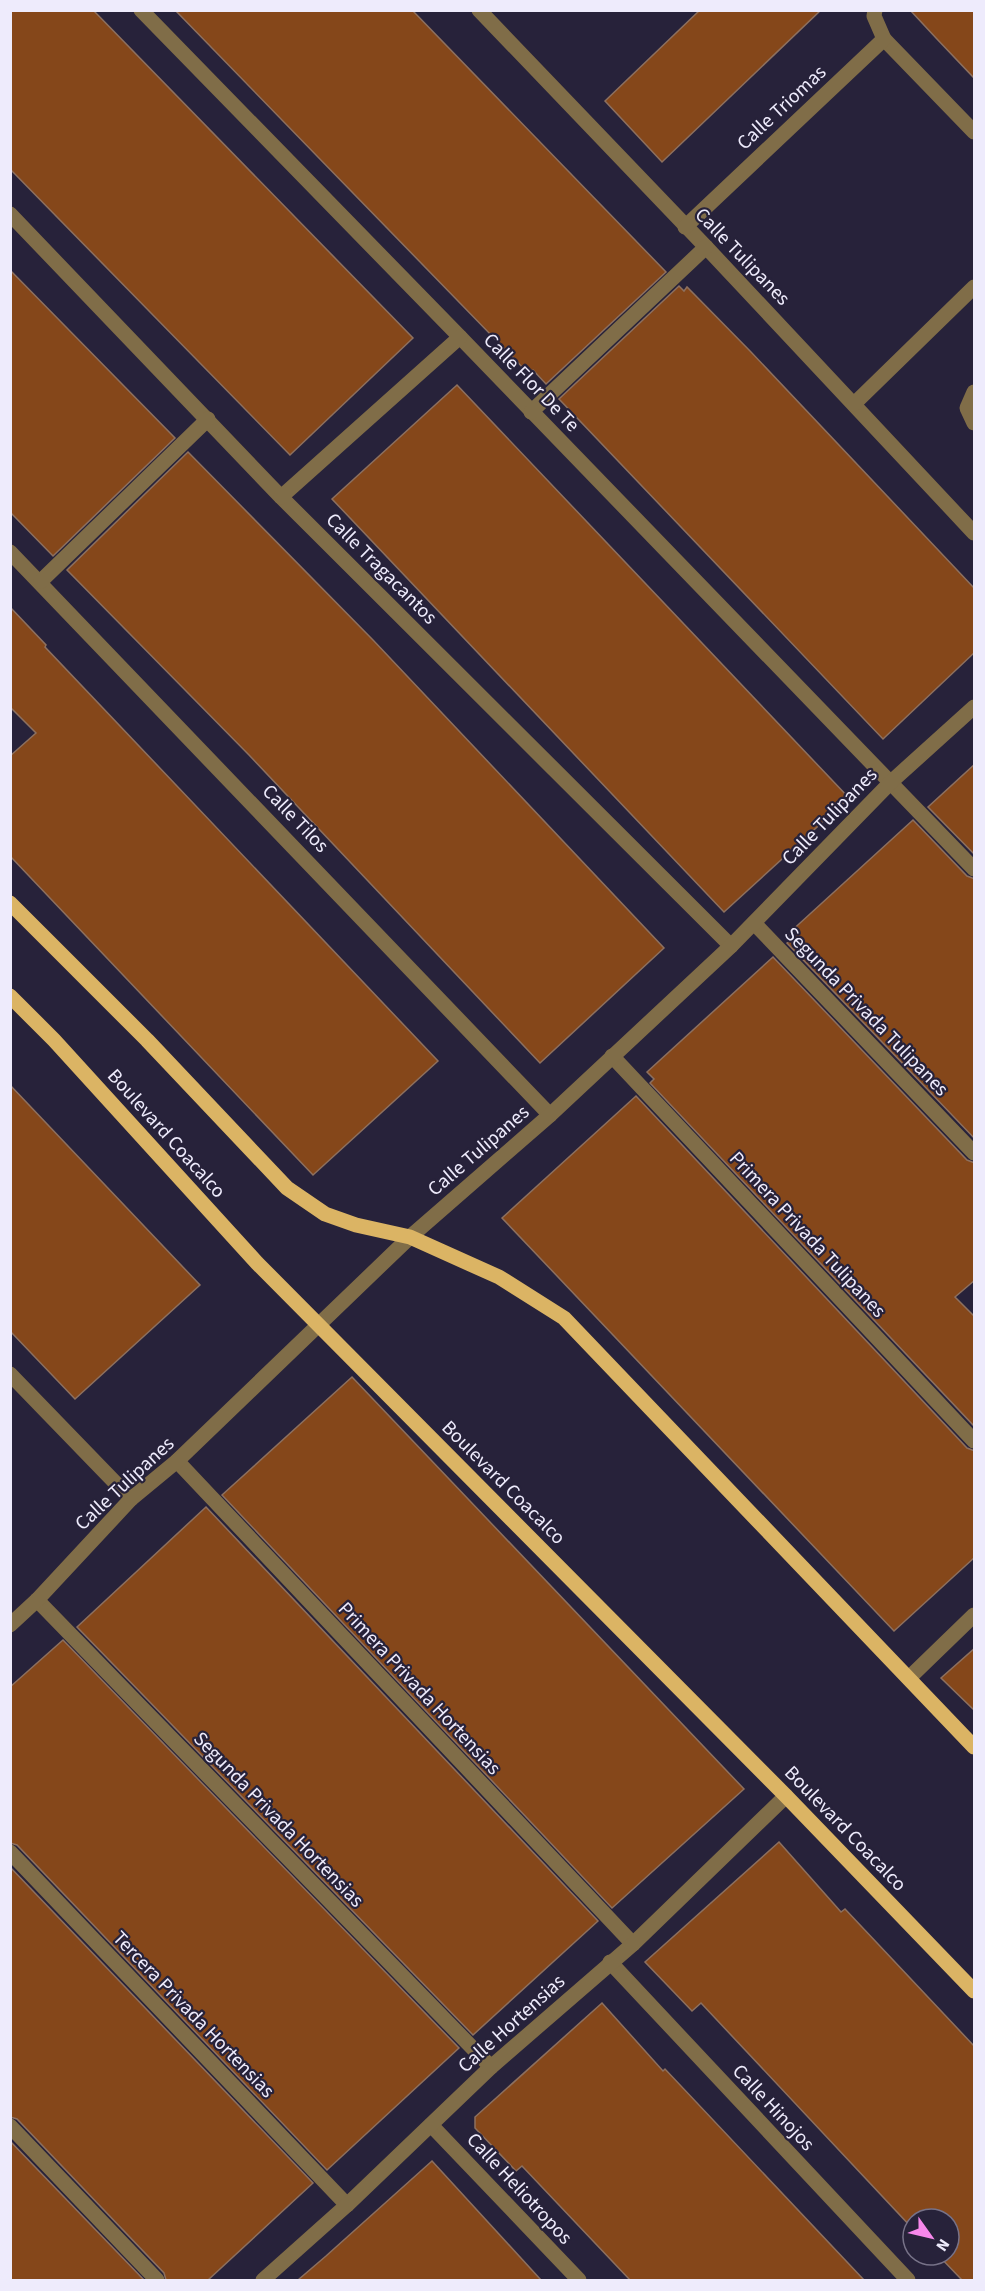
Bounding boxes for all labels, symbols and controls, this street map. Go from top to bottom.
street label: Calle Triomas [731,59,833,157]
street label: Calle Tulipanes [688,201,796,312]
street label: Calle Flor De Te [477,327,586,438]
street label: Calle Tragacantos [319,507,443,631]
street label: Calle Tulipanes [776,761,884,872]
street label: Calle Tilos [255,778,335,859]
street label: Segunda Privada Tulipanes [778,921,955,1103]
street label: Boulevard Coacalco [101,1063,232,1204]
street label: Calle Tulipanes [422,1099,536,1203]
street label: Primera Privada Tulipanes [723,1145,892,1324]
street label: Boulevard Coacalco [435,1414,572,1551]
street label: Calle Tulipanes [69,1430,180,1537]
street label: Primera Privada Hortensias [331,1596,507,1781]
street label: Segunda Privada Hortensias [187,1726,370,1914]
street label: Boulevard Coacalco [778,1760,913,1898]
street label: Tercera Privada Hortensias [106,1925,281,2104]
street label: Calle Hortensias [452,1968,571,2079]
street label: Calle Hinojos [726,2058,821,2157]
street label: Calle Heliotropos [460,2127,579,2251]
north arrow [901,2207,961,2267]
text: N [931,2234,955,2255]

